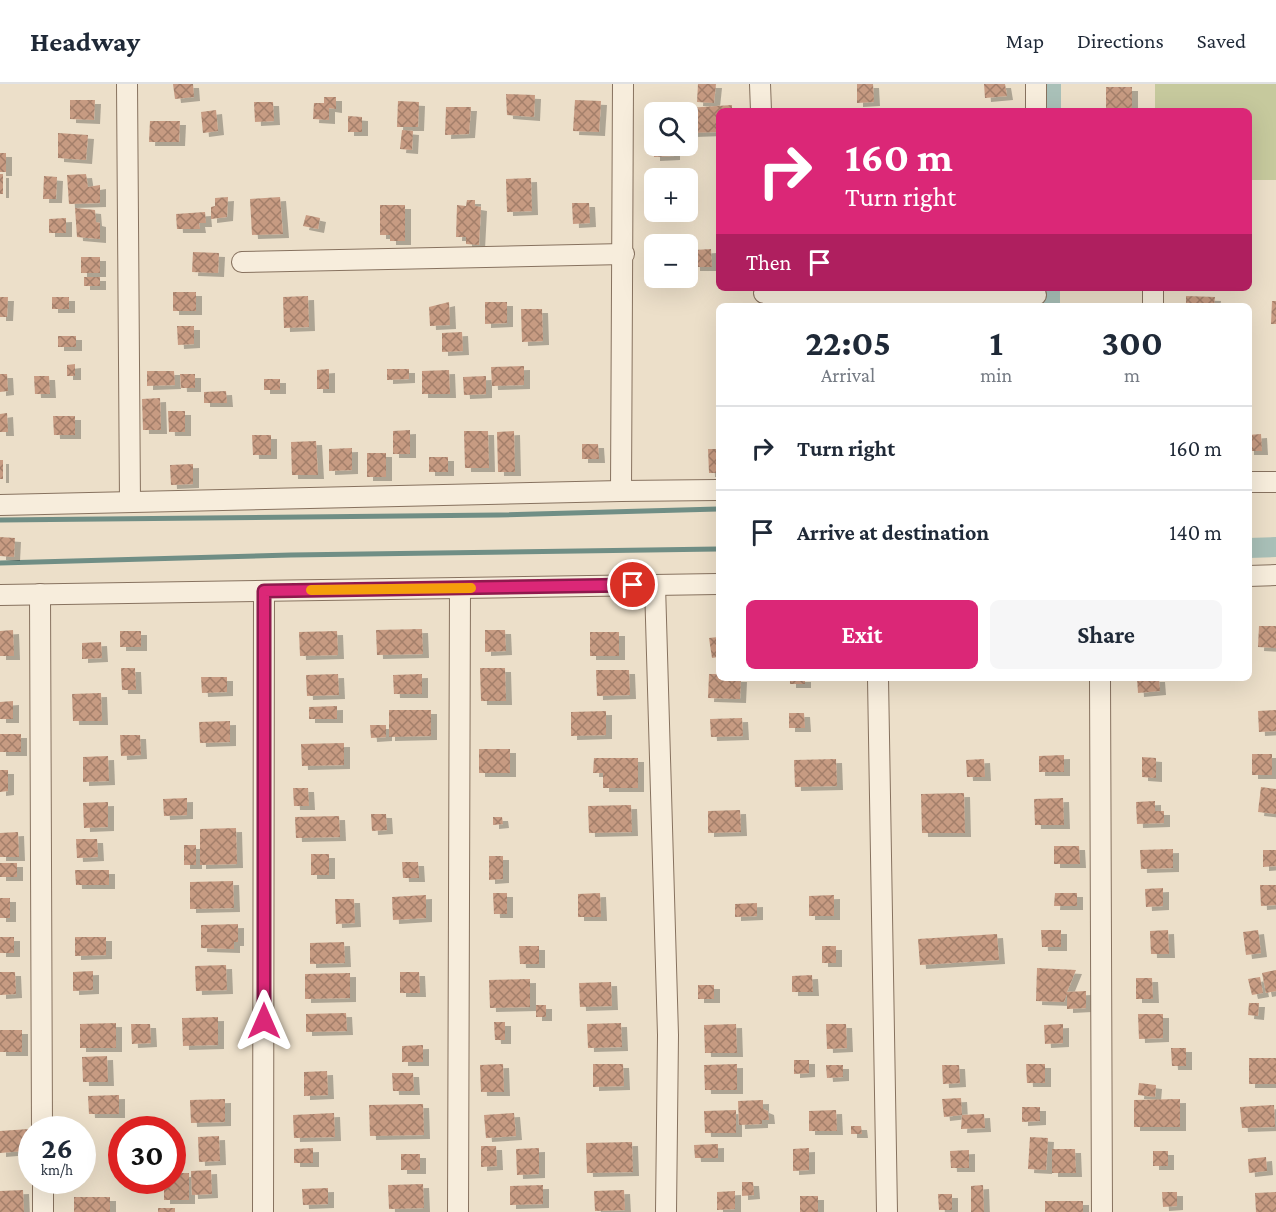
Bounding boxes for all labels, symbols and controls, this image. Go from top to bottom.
text: Headway [30,26,140,57]
text: Map [1006,29,1044,53]
text: Directions [1077,29,1164,53]
text: Saved [1197,29,1246,53]
map controls [644,102,698,288]
button: search [644,102,698,156]
icon: right [746,132,824,210]
text: 160 m [845,133,953,180]
button: + [644,168,698,222]
text: Turn right [845,182,956,212]
button: − [644,234,698,288]
icon: arrive [803,246,836,279]
text: Then [746,250,791,275]
text: 22:05 [805,323,891,363]
text: 1 [989,323,1003,363]
text: 300 [1101,323,1163,363]
text: Arrival [821,364,875,386]
text: min [980,364,1012,386]
text: m [1124,364,1140,386]
icon: right [746,432,779,465]
text: Turn right [797,436,895,461]
text: 160 m [1169,436,1222,461]
icon: arrive [746,516,779,549]
text: Arrive at destination [797,520,989,545]
text: 140 m [1169,520,1222,545]
pin [607,559,658,610]
icon: arrive [616,568,649,601]
button: Exit [746,600,978,669]
button: Share [990,600,1222,669]
position arrow [232,989,296,1053]
speed limit sign: 30 [108,1116,186,1194]
text: 26 [41,1131,73,1164]
text: km/h [41,1162,73,1178]

